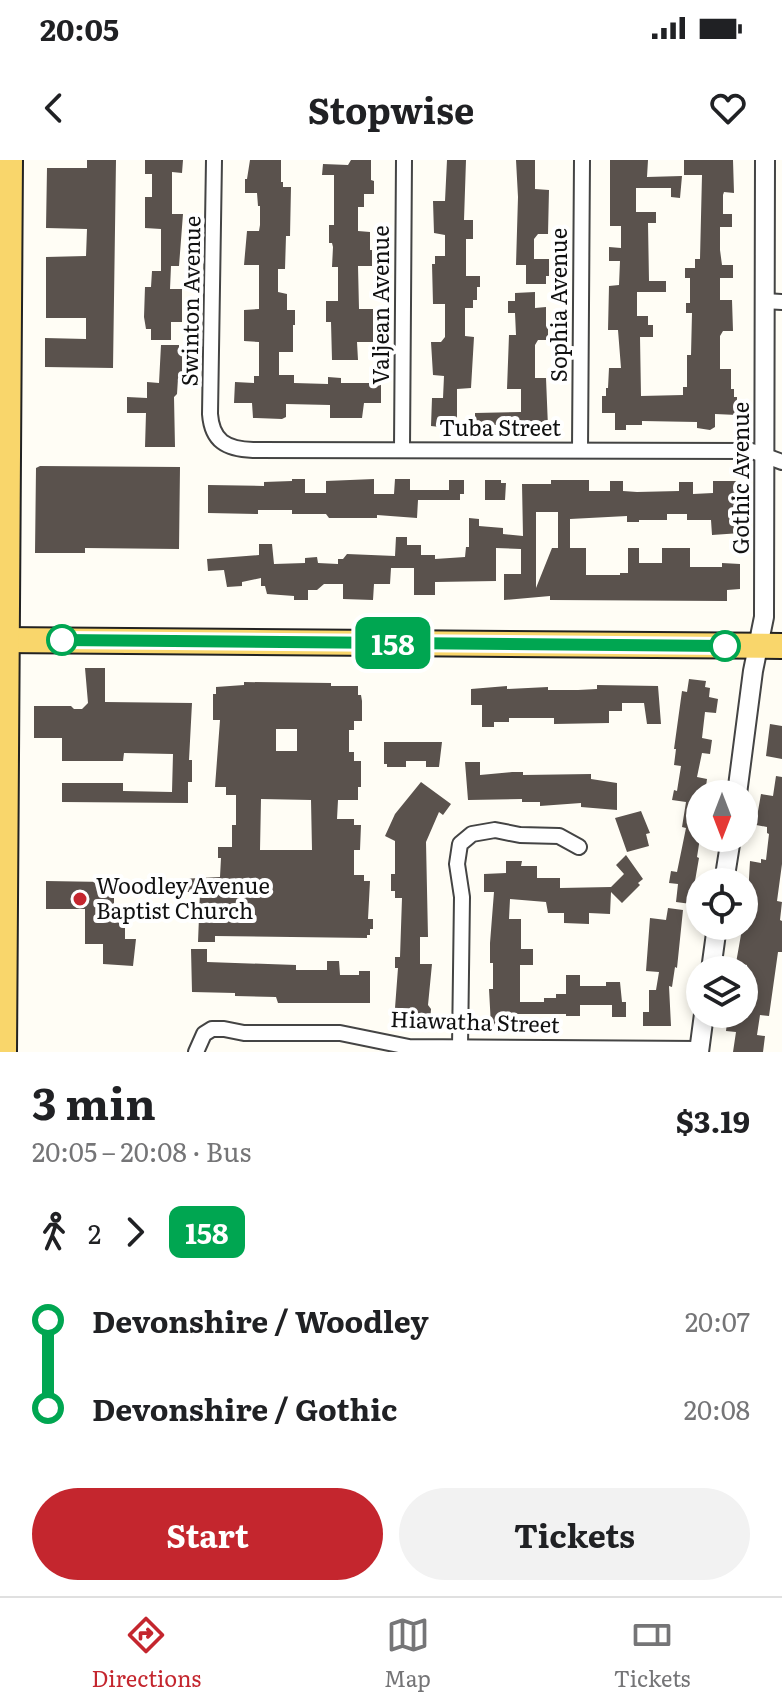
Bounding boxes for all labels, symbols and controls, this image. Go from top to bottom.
text: 20:05 [40,6,119,50]
text: Stopwise [308,82,474,135]
icon: back [32,86,76,130]
icon: heart [706,86,750,130]
street label: Swinton Avenue [172,215,207,387]
street label: Valjean Avenue [363,225,396,385]
street label: Sophia Avenue [541,228,574,382]
street label: Gothic Avenue [723,402,756,554]
street label: Tuba Street [439,410,561,443]
line badge: 158 [347,617,439,669]
text: 158 [371,622,415,664]
unlabelled marker [47,625,77,655]
unlabelled marker [710,631,740,661]
north arrow [686,780,758,852]
map controls [686,780,758,1028]
place label: Woodley Avenue Baptist Church [96,868,270,926]
button: locate [686,868,758,940]
marker: Woodley Avenue Baptist Church [71,890,89,908]
button: layers [686,956,758,1028]
street label: Hiawatha Street [390,1001,560,1040]
text: 3 min [32,1068,156,1134]
text: $3.19 [676,1098,750,1142]
text: 20:05 – 20:08 · Bus [32,1131,251,1170]
icon: walk [32,1210,76,1254]
icon: forward [113,1210,157,1254]
text: 158 [185,1211,229,1253]
text: 2 [88,1213,101,1252]
text: Devonshire / Woodley [92,1298,429,1342]
text: 20:07 [685,1301,750,1340]
text: Devonshire / Gothic [92,1386,397,1430]
text: 20:08 [684,1389,750,1428]
button: Start [32,1488,383,1580]
button: Tickets [399,1488,750,1580]
tab: Directions [91,1613,201,1694]
tab: Map [384,1613,431,1694]
tab: Tickets [614,1613,691,1694]

